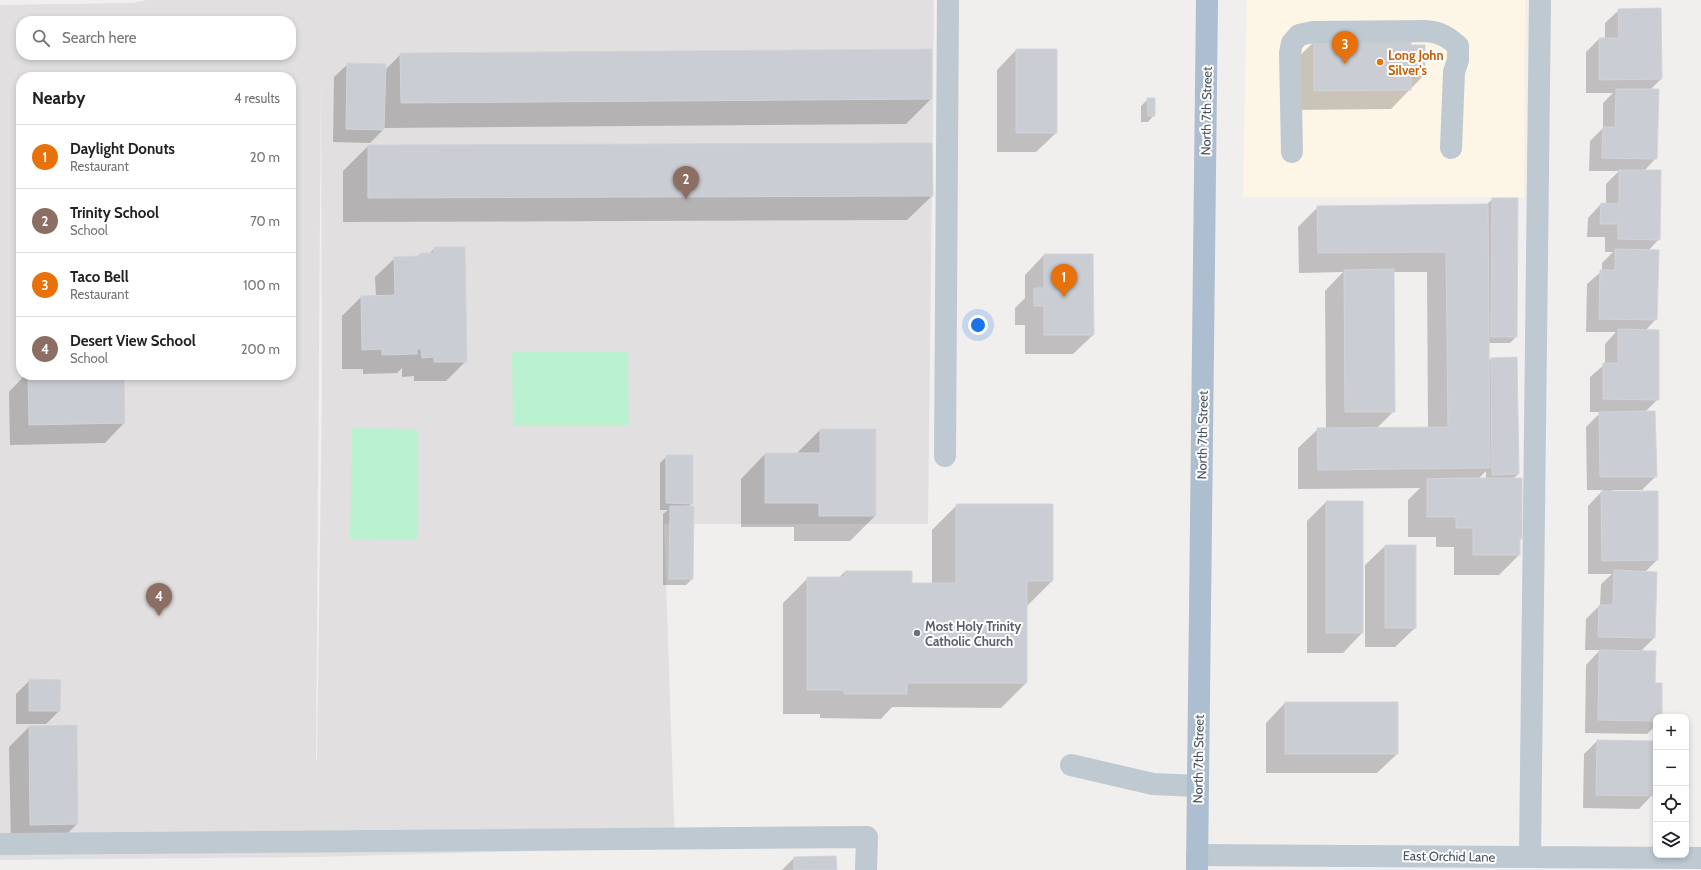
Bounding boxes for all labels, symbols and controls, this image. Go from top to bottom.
search box [16,16,296,60]
icon: search [30,27,52,49]
text: Search here [62,29,137,47]
pin: 3 [1332,31,1358,64]
place label: Long John Silver's [1388,47,1444,78]
marker: Long John Silver's [1375,57,1385,67]
street label: North 7th Street [1197,66,1215,156]
text: Nearby [32,88,85,108]
text: 4 results [234,90,280,106]
text: Daylight Donuts [70,140,175,158]
text: 1 [43,149,47,165]
text: 20 m [250,149,280,165]
text: Restaurant [70,158,129,174]
pin: 2 [673,166,699,199]
text: Trinity School [70,204,159,222]
text: 2 [42,213,48,229]
text: 70 m [250,213,280,229]
text: School [70,222,108,238]
pin: 1 [1051,264,1077,297]
text: Taco Bell [70,268,129,286]
text: 3 [41,277,49,293]
text: 100 m [243,277,280,293]
text: Restaurant [70,286,129,302]
your location [968,315,988,335]
text: Desert View School [70,332,196,350]
text: 4 [41,341,49,357]
text: 200 m [241,341,280,357]
text: School [70,350,108,366]
street label: North 7th Street [1193,390,1211,480]
pin: 4 [146,583,172,616]
place label: Most Holy Trinity Catholic Church [925,618,1021,649]
marker: Most Holy Trinity Catholic Church [912,628,922,638]
street label: North 7th Street [1189,714,1207,804]
map controls [1653,714,1689,858]
button: + [1653,714,1689,750]
button: − [1653,750,1689,786]
button: locate [1653,786,1689,822]
button: layers [1653,822,1689,858]
street label: East Orchid Lane [1403,847,1496,865]

